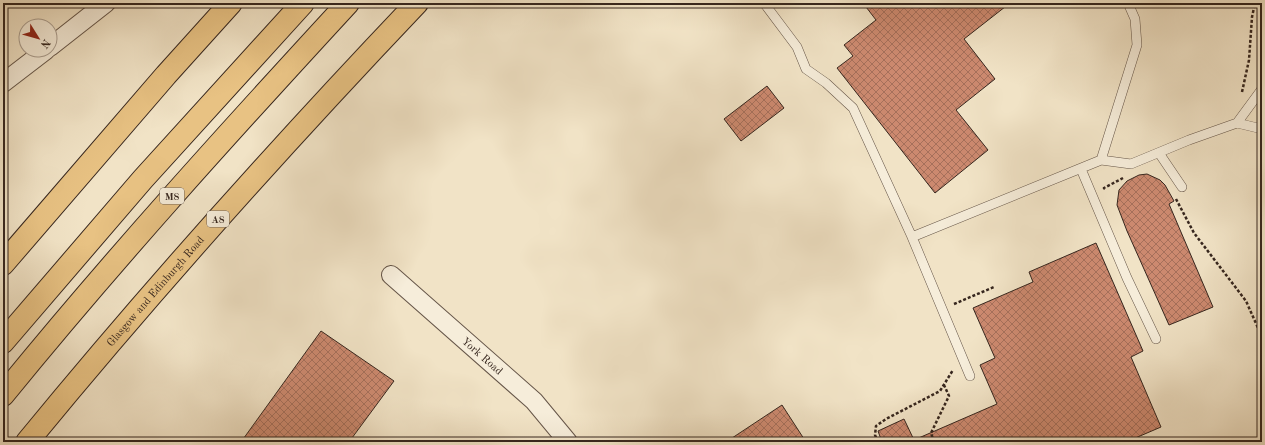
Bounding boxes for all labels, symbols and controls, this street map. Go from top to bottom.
north arrow [18,18,58,58]
text: N [38,36,52,50]
road number: M8 [160,188,184,204]
road number: A8 [207,211,229,227]
street label: Glasgow and Edinburgh Road [105,235,207,349]
street label: York Road [459,336,504,378]

